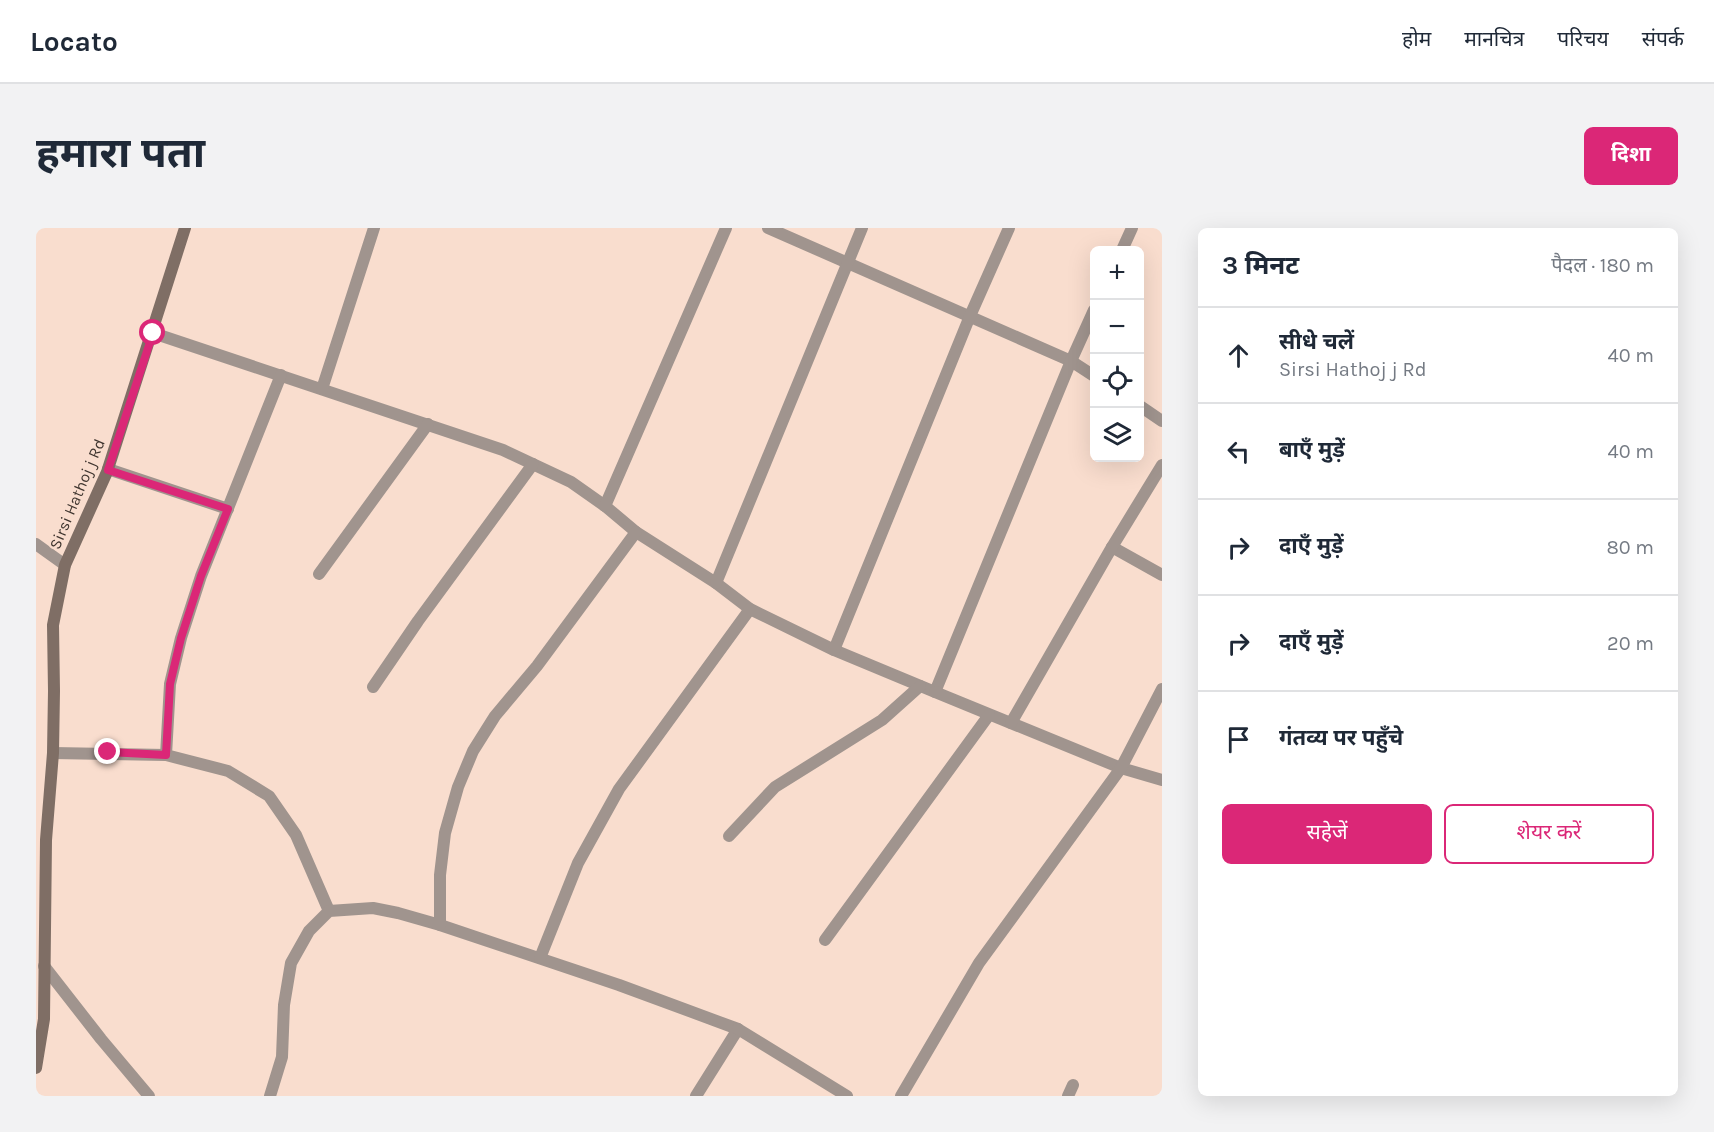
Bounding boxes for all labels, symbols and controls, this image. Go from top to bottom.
text: Locato [30,25,118,58]
text: होम [1402,27,1431,51]
text: मानचित्र [1464,27,1524,51]
text: परिचय [1557,27,1609,51]
text: संपर्क [1642,27,1684,51]
button: दिशा [1584,127,1678,185]
text: हमारा पता [36,128,205,178]
map controls [1090,246,1144,462]
button: + [1090,246,1144,300]
text: 3 मिनट [1222,250,1299,281]
text: पैदल · 180 m [1551,254,1654,277]
button: − [1090,300,1144,354]
route start [139,319,165,345]
text: सीधे चलें [1279,329,1354,355]
icon: ahead [1222,339,1255,372]
text: 40 m [1608,344,1654,367]
button: locate [1090,354,1144,408]
text: Sirsi Hathoj j Rd [1279,358,1427,381]
button: layers [1090,408,1144,462]
icon: left [1222,435,1255,468]
street label: Sirsi Hathoj j Rd [45,436,109,552]
text: बाएँ मुड़ें [1279,437,1345,463]
text: 40 m [1608,440,1654,463]
icon: right [1222,531,1255,564]
text: दाएँ मुड़ें [1279,533,1344,559]
text: 80 m [1606,536,1654,559]
icon: right [1222,627,1255,660]
text: दाएँ मुड़ें [1279,629,1344,655]
text: 20 m [1607,632,1654,655]
icon: arrive [1222,723,1255,756]
text: गंतव्य पर पहुँचे [1279,725,1403,751]
route end [94,738,120,764]
button: सहेजें [1222,804,1432,864]
button: शेयर करें [1444,804,1654,864]

